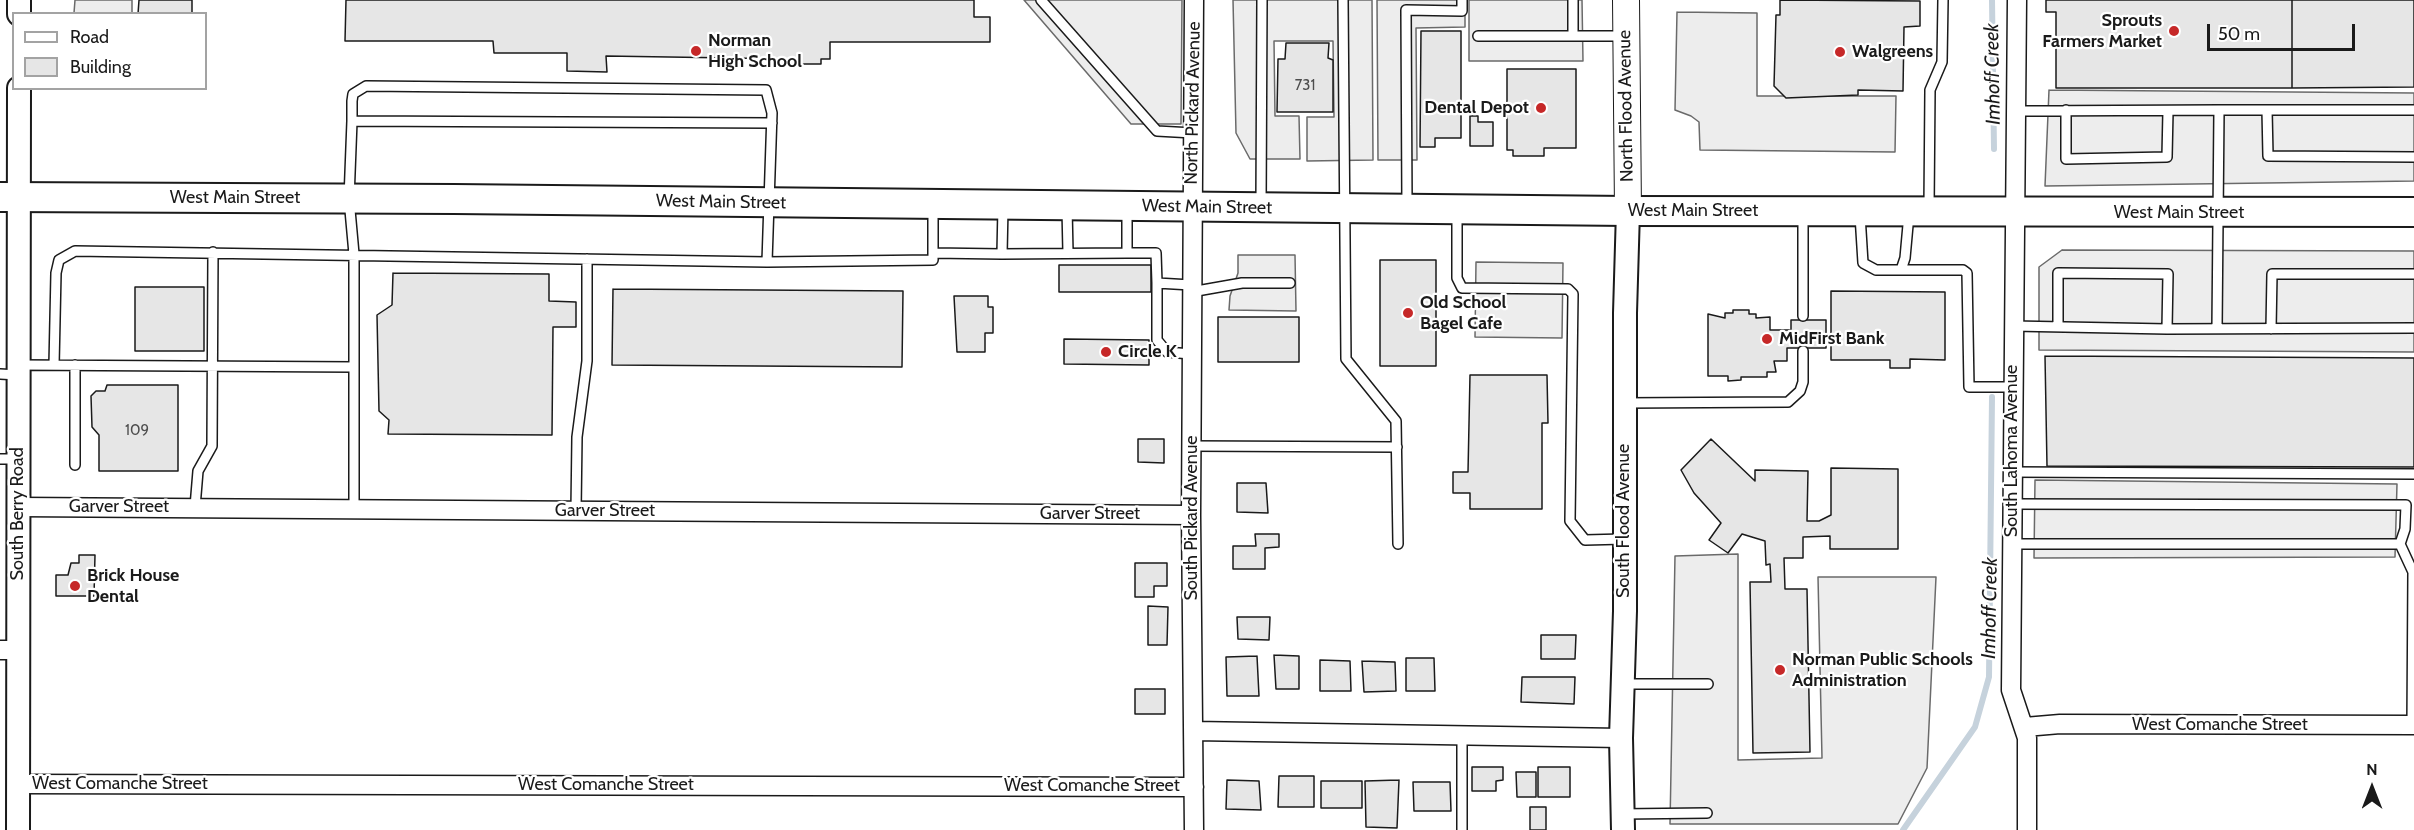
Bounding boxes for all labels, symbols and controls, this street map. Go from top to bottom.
place label: Sprouts Farmers Market [2042,10,2162,52]
legend [12,12,207,90]
scale bar [2210,12,2358,50]
street label: North Pickard Avenue [1181,21,1205,185]
water label: Imhoff Creek [1980,23,2006,125]
text: 50 m [2218,23,2260,45]
marker: Sprouts Farmers Market [2167,24,2181,38]
text: Road [70,26,109,48]
place label: Norman High School [708,30,802,72]
street label: North Flood Avenue [1614,30,1638,182]
place label: Walgreens [1852,41,1933,63]
marker: Norman High School [689,44,703,58]
marker: Walgreens [1833,45,1847,59]
text: Building [70,56,131,78]
house number: 731 [1295,77,1315,95]
place label: Dental Depot [1424,97,1529,119]
marker: Dental Depot [1534,101,1548,115]
street label: West Main Street [170,187,300,209]
street label: West Main Street [656,190,786,214]
street label: West Main Street [1142,195,1272,219]
street label: West Main Street [1628,200,1758,222]
street label: West Main Street [2114,202,2244,224]
place label: Old School Bagel Cafe [1420,292,1506,334]
marker: Old School Bagel Cafe [1401,306,1415,320]
place label: MidFirst Bank [1779,328,1884,350]
marker: MidFirst Bank [1760,332,1774,346]
place label: Circle K [1118,341,1177,363]
marker: Circle K [1099,345,1113,359]
street label: South Lahoma Avenue [2001,365,2023,537]
house number: 109 [125,422,149,440]
street label: South Pickard Avenue [1181,435,1203,601]
street label: South Flood Avenue [1613,444,1635,598]
street label: South Berry Road [7,447,29,581]
street label: Garver Street [69,496,169,518]
street label: Garver Street [555,500,655,522]
street label: Garver Street [1040,503,1140,525]
water label: Imhoff Creek [1977,557,2003,659]
place label: Brick House Dental [87,565,179,608]
marker: Brick House Dental [68,579,82,593]
place label: Norman Public Schools Administration [1792,649,1973,692]
marker: Norman Public Schools Administration [1773,663,1787,677]
street label: West Comanche Street [2132,714,2308,736]
north arrow [2342,758,2402,818]
text: N [2366,760,2378,779]
street label: West Comanche Street [32,773,208,795]
street label: West Comanche Street [518,774,694,796]
street label: West Comanche Street [1004,775,1180,797]

